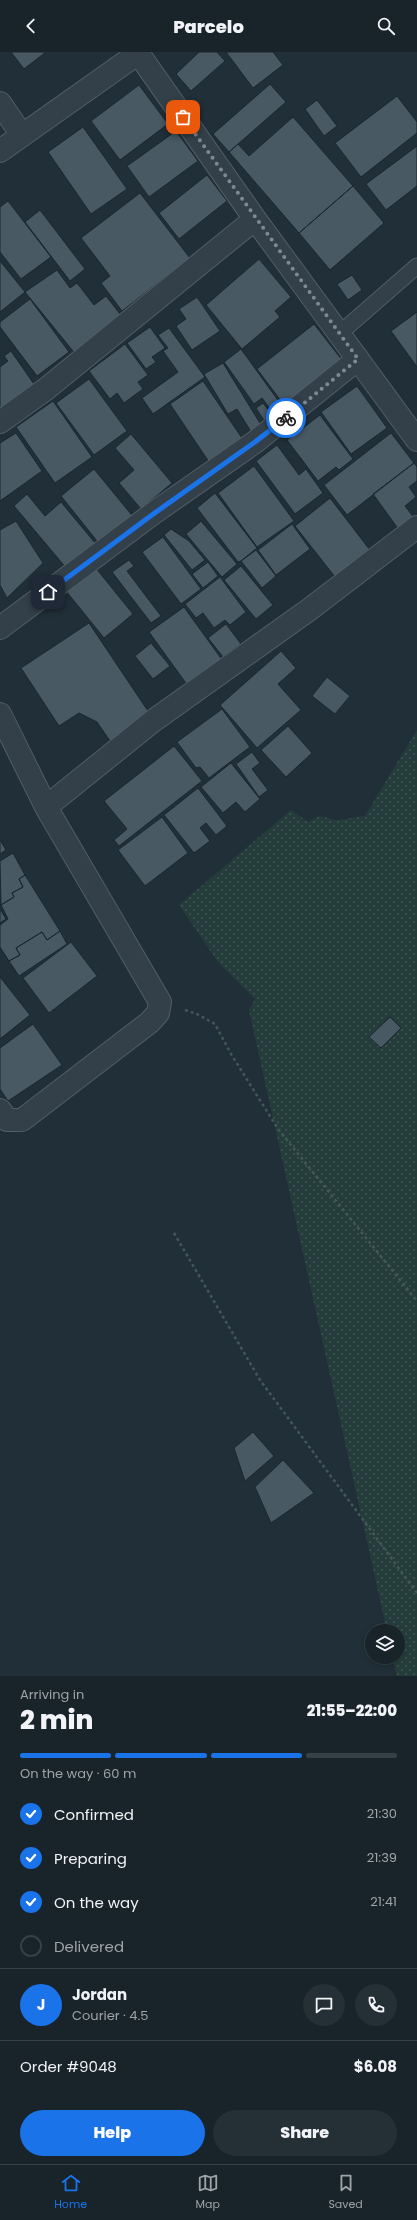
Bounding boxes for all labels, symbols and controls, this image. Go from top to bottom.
text: Parcelo [173,14,244,39]
icon: back [20,15,42,37]
icon: search [375,15,397,37]
pin [166,100,200,134]
icon: bag [172,106,194,128]
courier [266,398,306,438]
icon: bike [275,407,297,429]
pin [31,575,65,609]
icon: home [37,581,59,603]
map controls [365,1624,405,1664]
button: layers [365,1624,405,1664]
text: Arriving in [20,1685,84,1704]
text: 21:55–22:00 [307,1700,397,1721]
text: 2 min [20,1702,93,1738]
text: On the way · 60 m [20,1764,136,1783]
icon: check [20,1803,42,1825]
text: Confirmed [54,1804,134,1825]
text: 21:30 [367,1804,397,1823]
icon: check [20,1847,42,1869]
text: Preparing [54,1848,127,1869]
text: 21:39 [367,1848,397,1867]
icon: check [20,1891,42,1913]
text: On the way [54,1892,139,1913]
text: 21:41 [370,1892,397,1911]
text: Delivered [54,1936,124,1957]
text: Jordan [72,1984,127,2005]
button: chat [303,1984,345,2026]
button: phone [355,1984,397,2026]
text: J [37,1994,45,2015]
text: Courier · 4.5 [72,2006,148,2025]
text: Order #9048 [20,2056,117,2077]
text: $6.08 [354,2056,397,2077]
button: Help [20,2110,205,2156]
button: Share [213,2110,397,2156]
tab: Home [54,2172,87,2213]
tab: Map [196,2172,220,2213]
tab: Saved [328,2172,363,2213]

